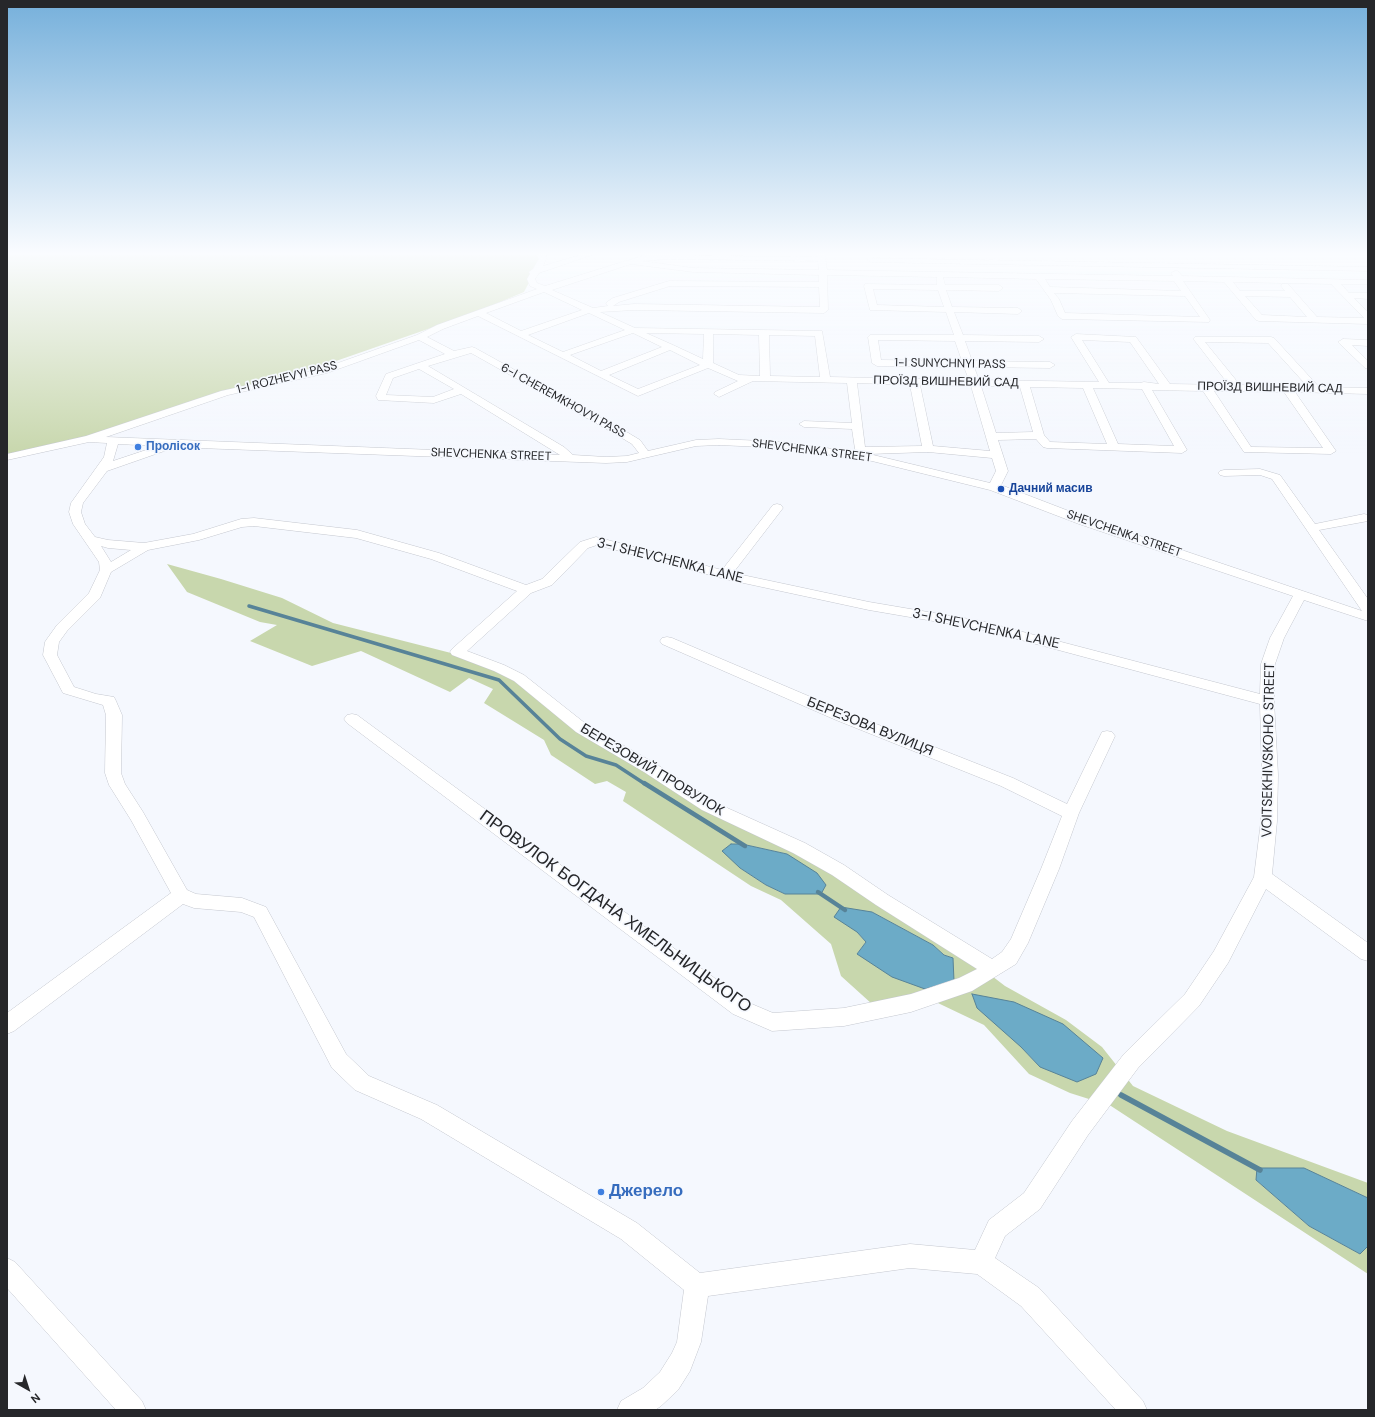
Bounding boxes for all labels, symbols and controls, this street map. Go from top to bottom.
street label: 1-I SUNYCHNYI PASS [894,356,1006,372]
street label: 1-I ROZHEVYI PASS [235,359,339,397]
street label: 6-I CHEREMKHOVYI PASS [498,361,628,441]
street label: ПРОЇЗД ВИШНЕВИЙ САД [873,374,1019,390]
street label: ПРОЇЗД ВИШНЕВИЙ САД [1197,380,1343,396]
street label: SHEVCHENKA STREET [751,437,873,465]
place label: Пролісок [146,440,200,454]
marker: Пролісок [133,442,143,452]
street label: SHEVCHENKA STREET [431,446,551,464]
place label: Дачний масив [1009,482,1093,496]
marker: Дачний масив [996,484,1006,494]
street label: SHEVCHENKA STREET [1065,508,1183,560]
street label: 3-I SHEVCHENKA LANE [595,535,745,587]
street label: 3-I SHEVCHENKA LANE [911,605,1061,653]
street label: VOITSEKHIVSKOHO STREET [1259,662,1279,838]
street label: БЕРЕЗОВА ВУЛИЦЯ [804,694,936,760]
street label: БЕРЕЗОВИЙ ПРОВУЛОК [577,720,727,820]
street label: ПРОВУЛОК БОГДАНА ХМЕЛЬНИЦЬКОГО [475,806,755,1018]
place label: Джерело [609,1182,683,1202]
marker: Джерело [596,1187,606,1197]
north arrow [8,1369,48,1409]
text: N [28,1390,43,1406]

